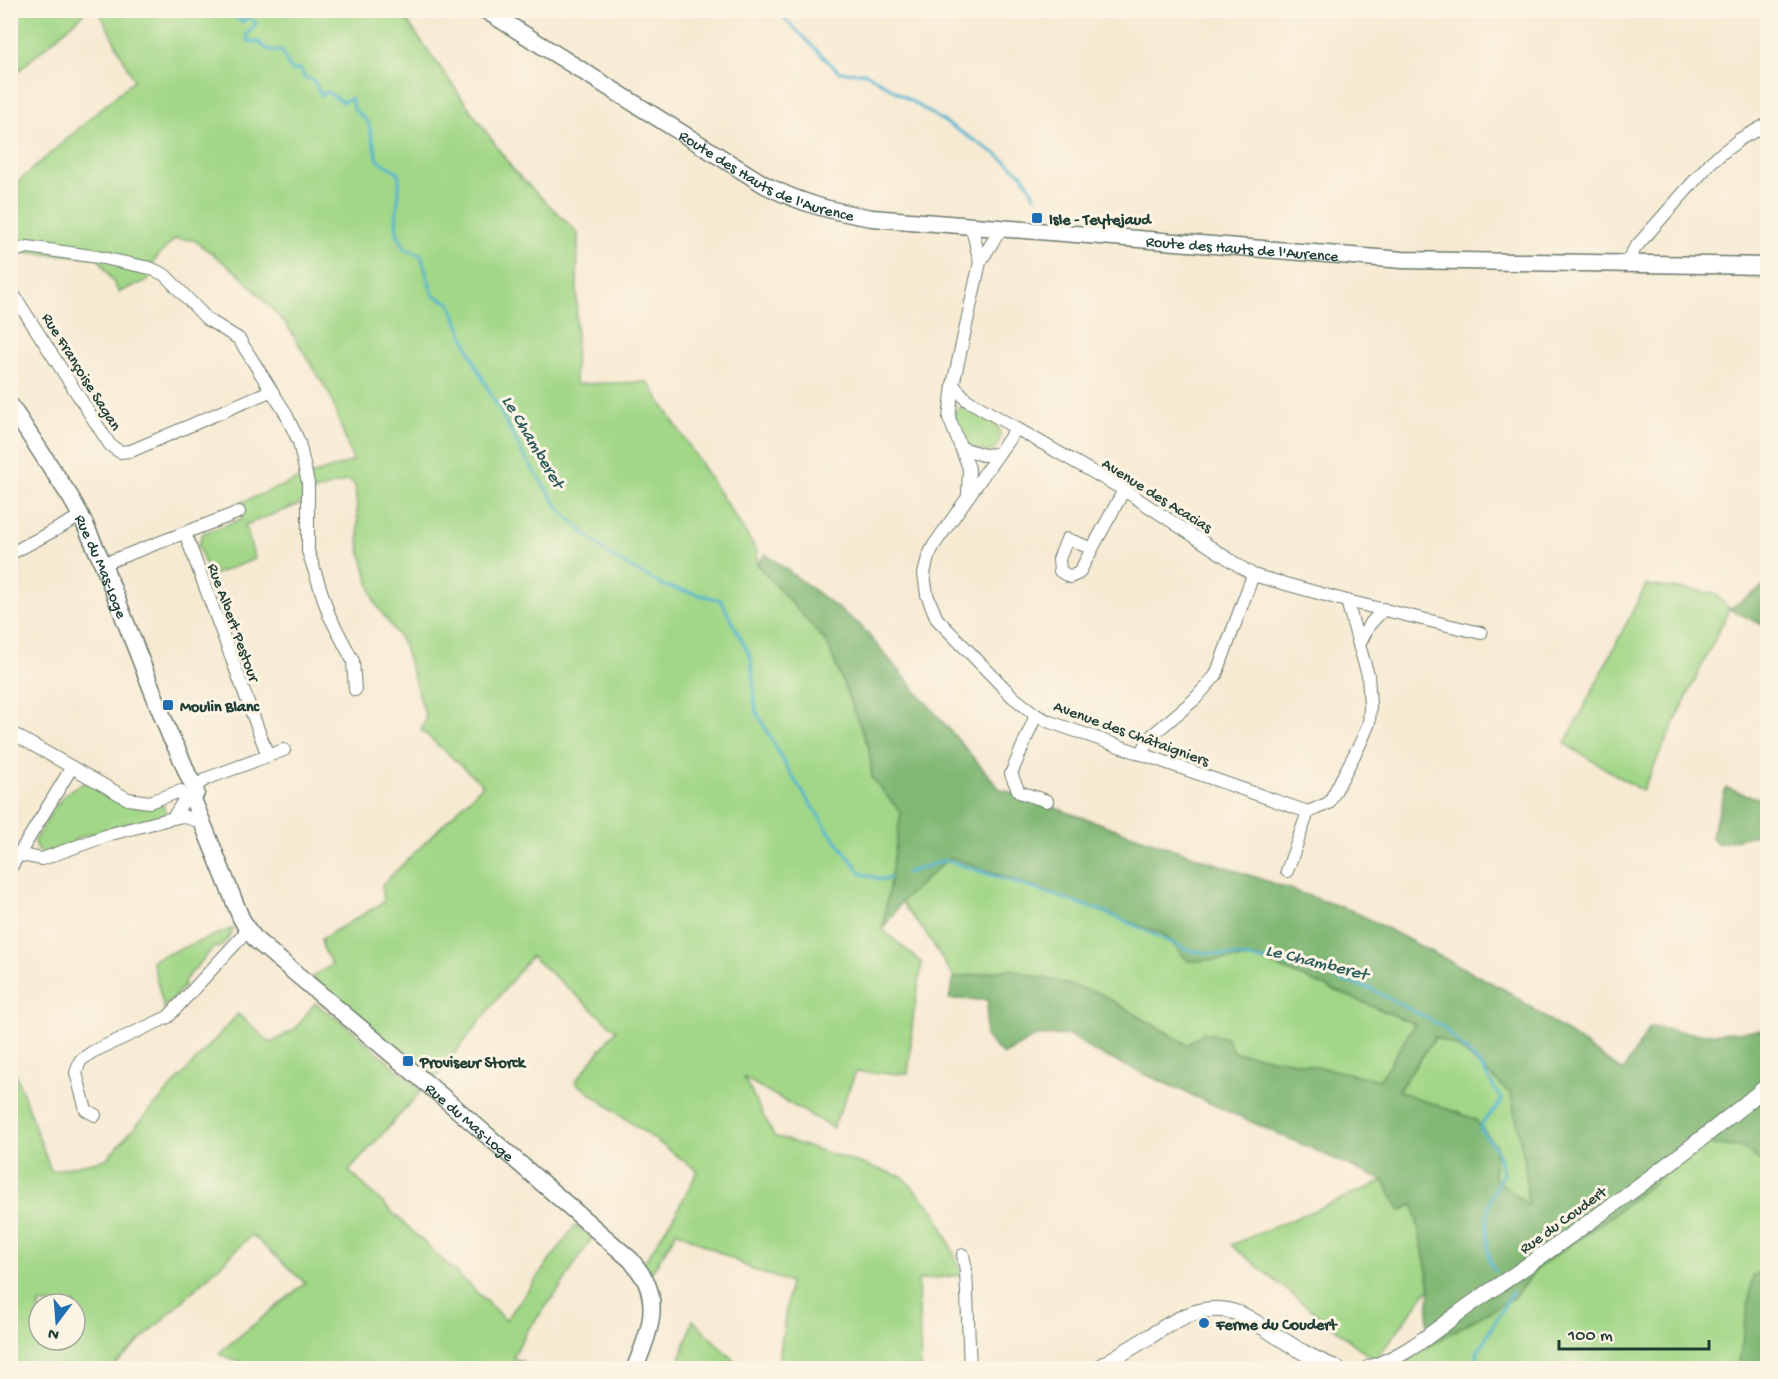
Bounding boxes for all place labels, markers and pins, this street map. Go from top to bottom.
marker: Isle - Teytejaud [1030,211,1044,225]
place label: Isle - Teytejaud [1049,212,1152,231]
marker: Moulin Blanc [161,698,175,712]
place label: Moulin Blanc [180,699,260,718]
marker: Proviseur Storck [401,1054,415,1068]
place label: Proviseur Storck [419,1055,527,1074]
marker: Ferme du Coudert [1197,1316,1211,1330]
place label: Ferme du Coudert [1215,1317,1338,1336]

